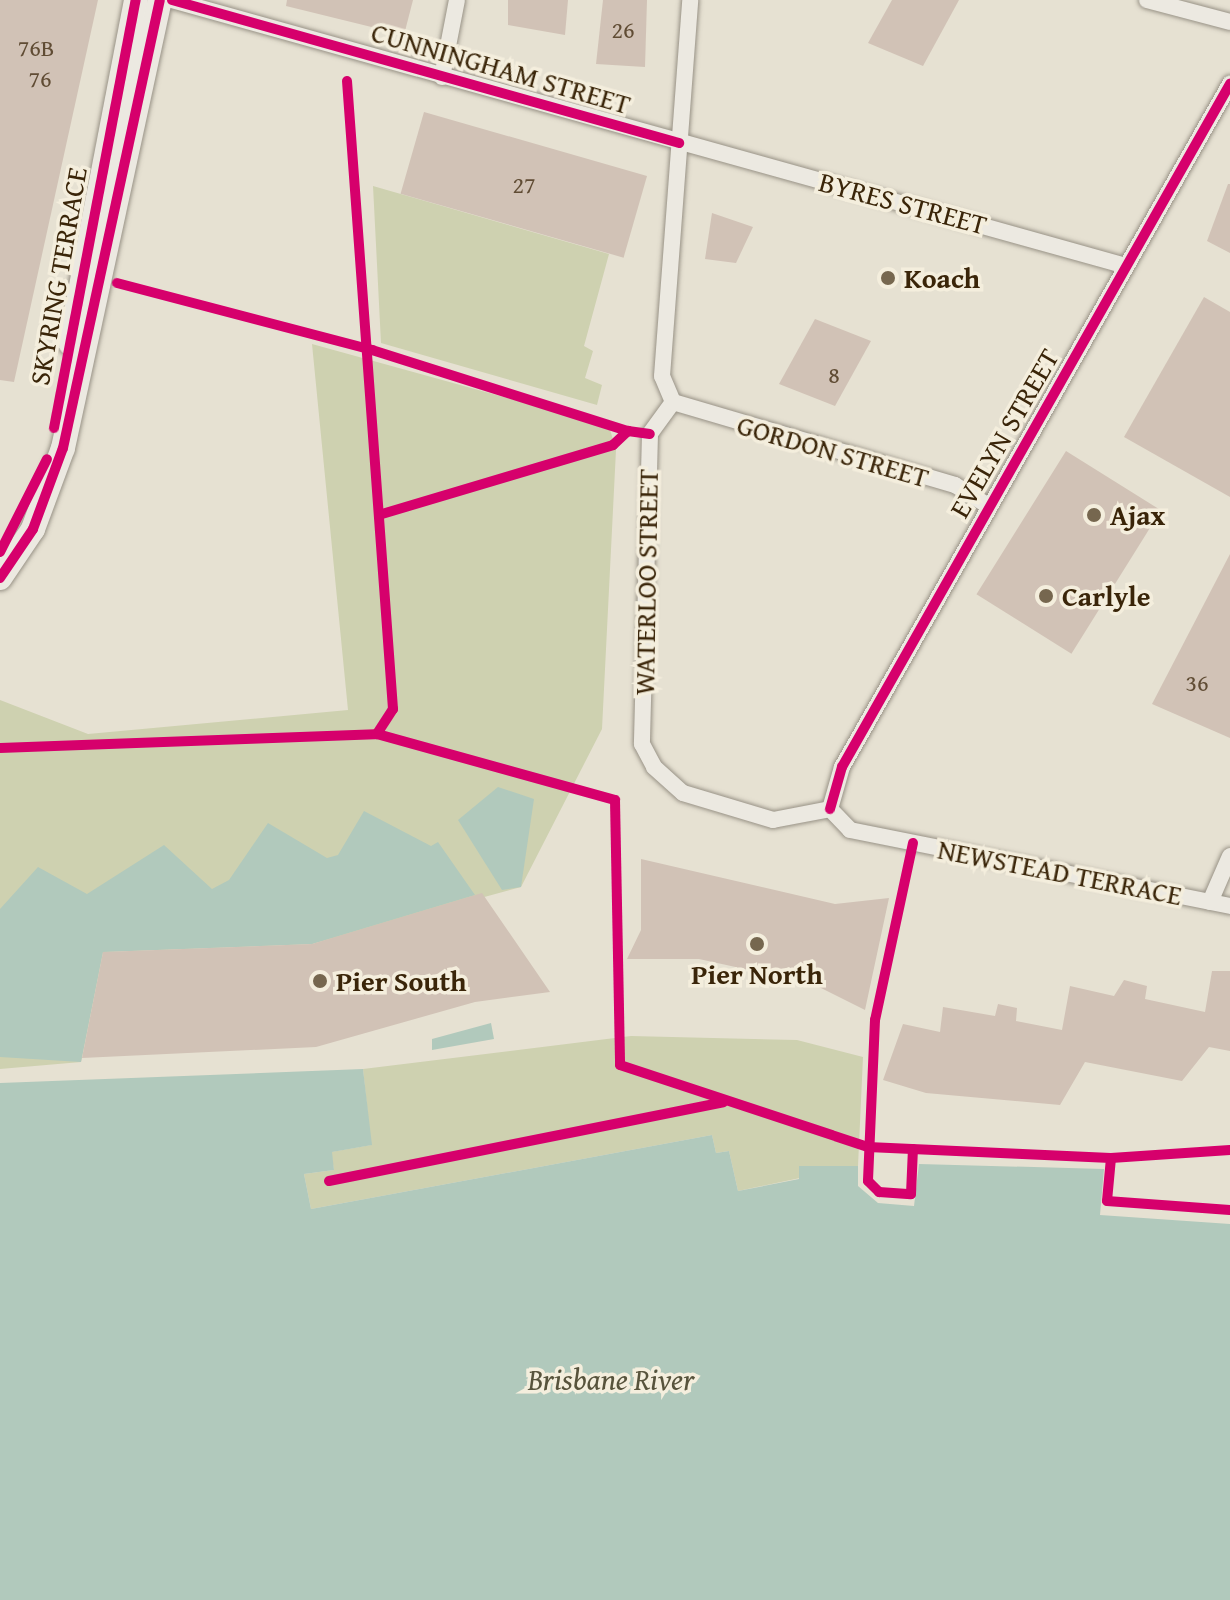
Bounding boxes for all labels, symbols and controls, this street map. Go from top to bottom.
street label: CUNNINGHAM STREET [368,15,634,121]
house number: 26 [611,16,635,44]
house number: 76B [18,34,54,62]
house number: 76 [28,65,52,93]
street label: SKYRING TERRACE [22,164,94,388]
street label: BYRES STREET [815,164,991,242]
house number: 27 [512,171,536,199]
place label: Koach [904,261,980,295]
marker: Koach [879,269,897,287]
street label: EVELYN STREET [942,343,1066,523]
house number: 8 [828,361,840,389]
street label: GORDON STREET [733,408,933,494]
street label: WATERLOO STREET [627,468,665,696]
place label: Ajax [1110,498,1165,532]
marker: Ajax [1085,506,1103,524]
place label: Carlyle [1062,579,1151,613]
marker: Carlyle [1037,587,1055,605]
house number: 36 [1185,669,1209,697]
street label: NEWSTEAD TERRACE [935,832,1185,912]
marker: Pier North [748,935,766,953]
place label: Pier North [691,957,823,991]
place label: Pier South [336,964,467,998]
marker: Pier South [311,972,329,990]
water label: Brisbane River [528,1361,694,1397]

